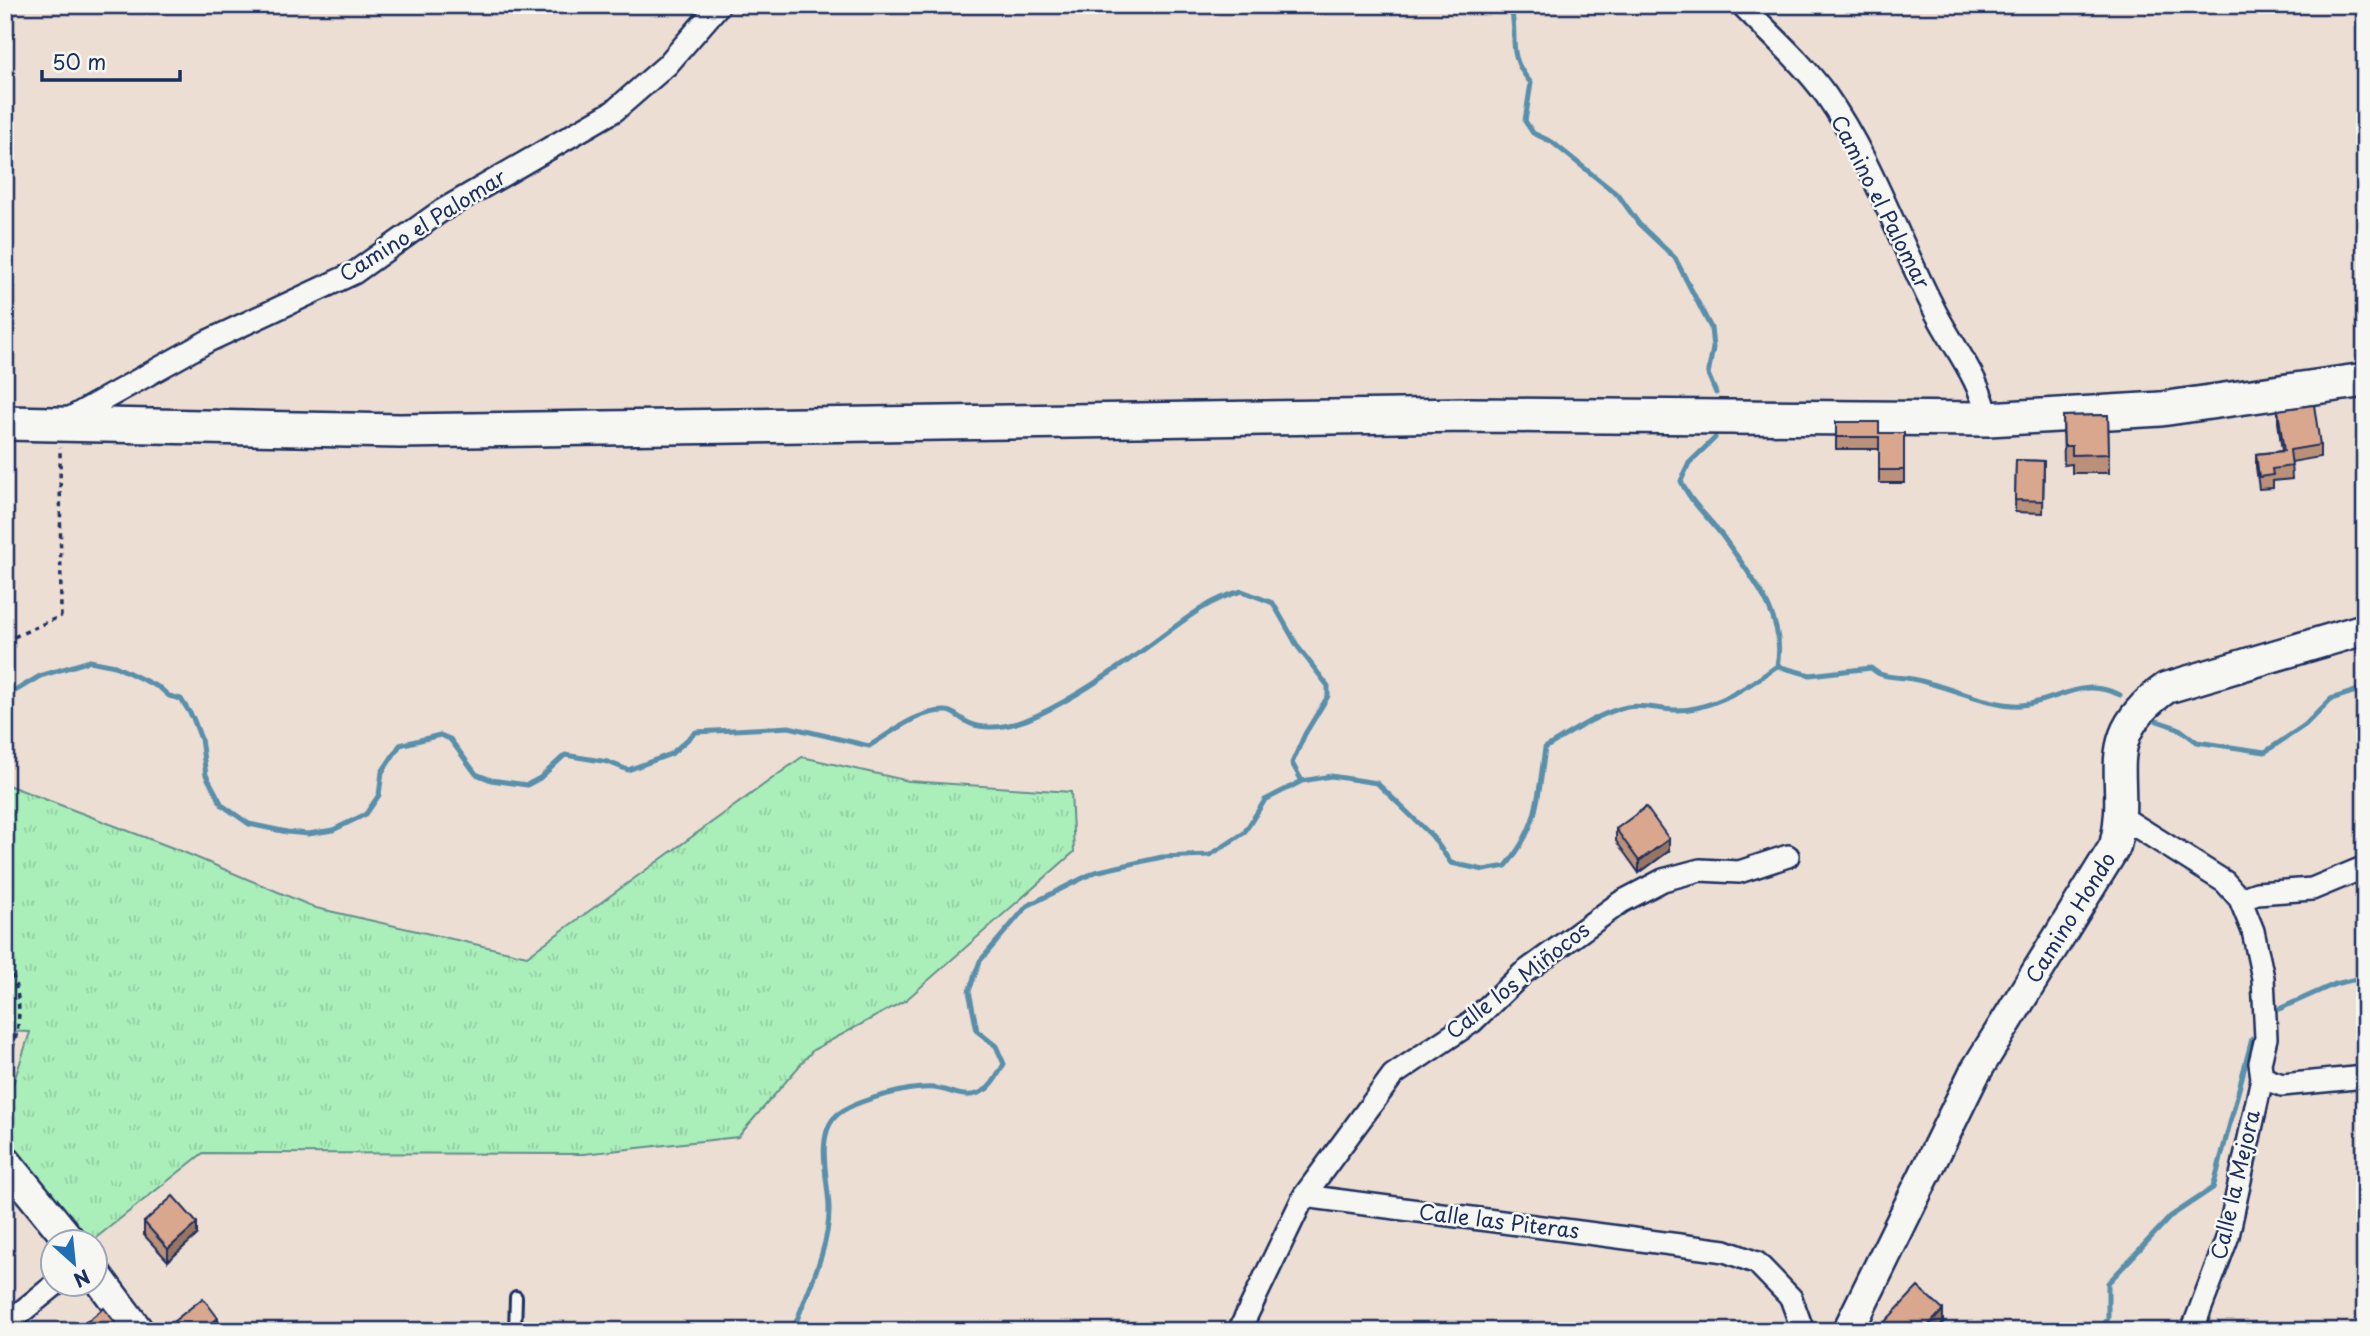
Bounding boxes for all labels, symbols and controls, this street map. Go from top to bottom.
scale bar [42,38,180,82]
text: 50 m [52,45,106,77]
street label: Camino el Palomar [1824,109,1940,294]
street label: Camino el Palomar [332,160,512,289]
street label: Camino Hondo [2016,845,2122,989]
street label: Calle los Miñocos [1438,913,1595,1046]
street label: Calle la Mejora [2201,1106,2267,1263]
street label: Calle las Piteras [1417,1194,1581,1246]
north arrow [38,1228,108,1298]
text: N [69,1263,95,1295]

